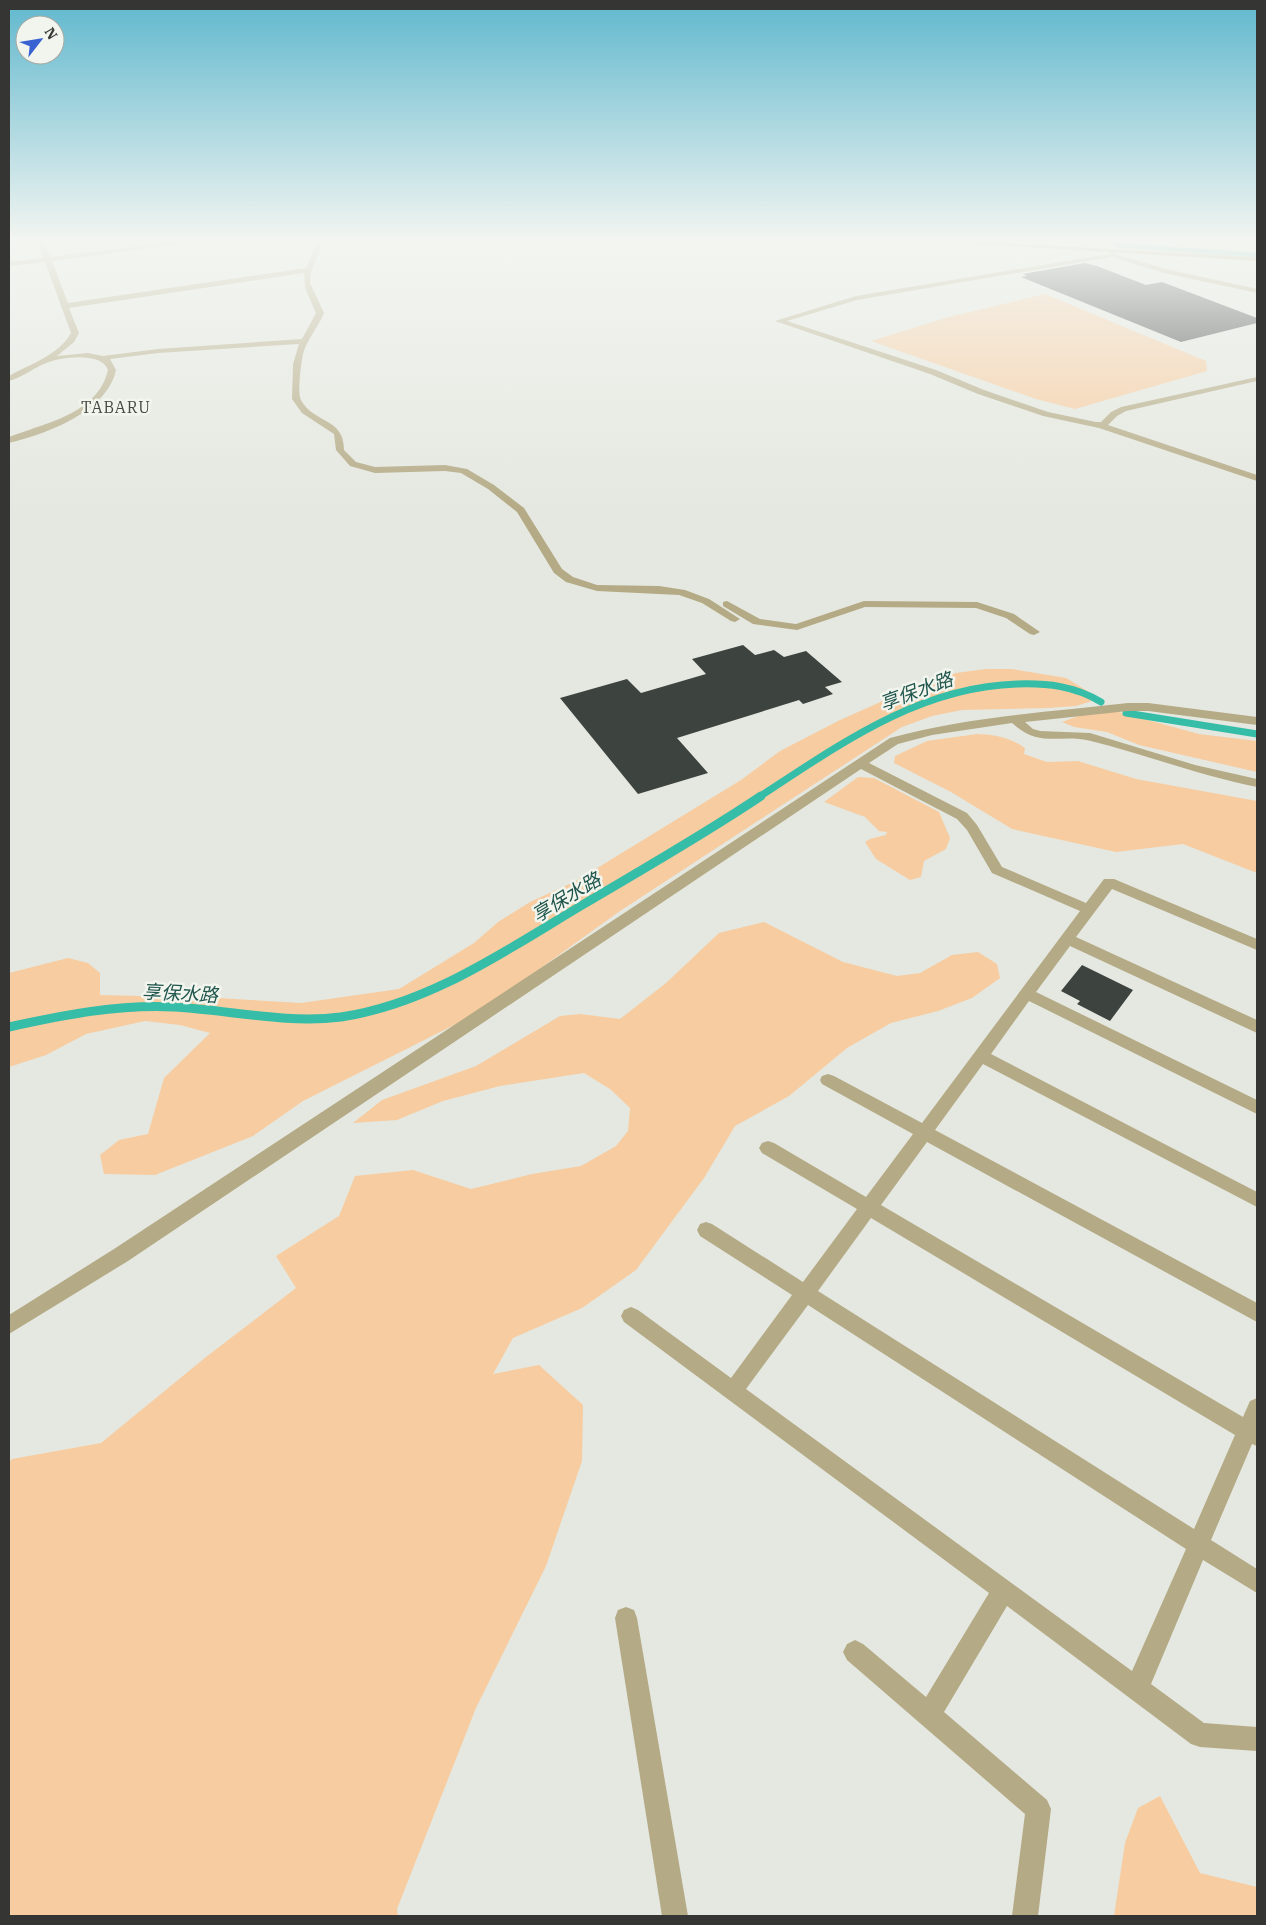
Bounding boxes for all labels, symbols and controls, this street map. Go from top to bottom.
north arrow [15,15,65,65]
text: N [41,24,62,43]
district label: TABARU [81,397,151,417]
water label: 享保水路 [876,666,958,715]
water label: 享保水路 [527,866,606,927]
water label: 享保水路 [141,979,221,1007]

